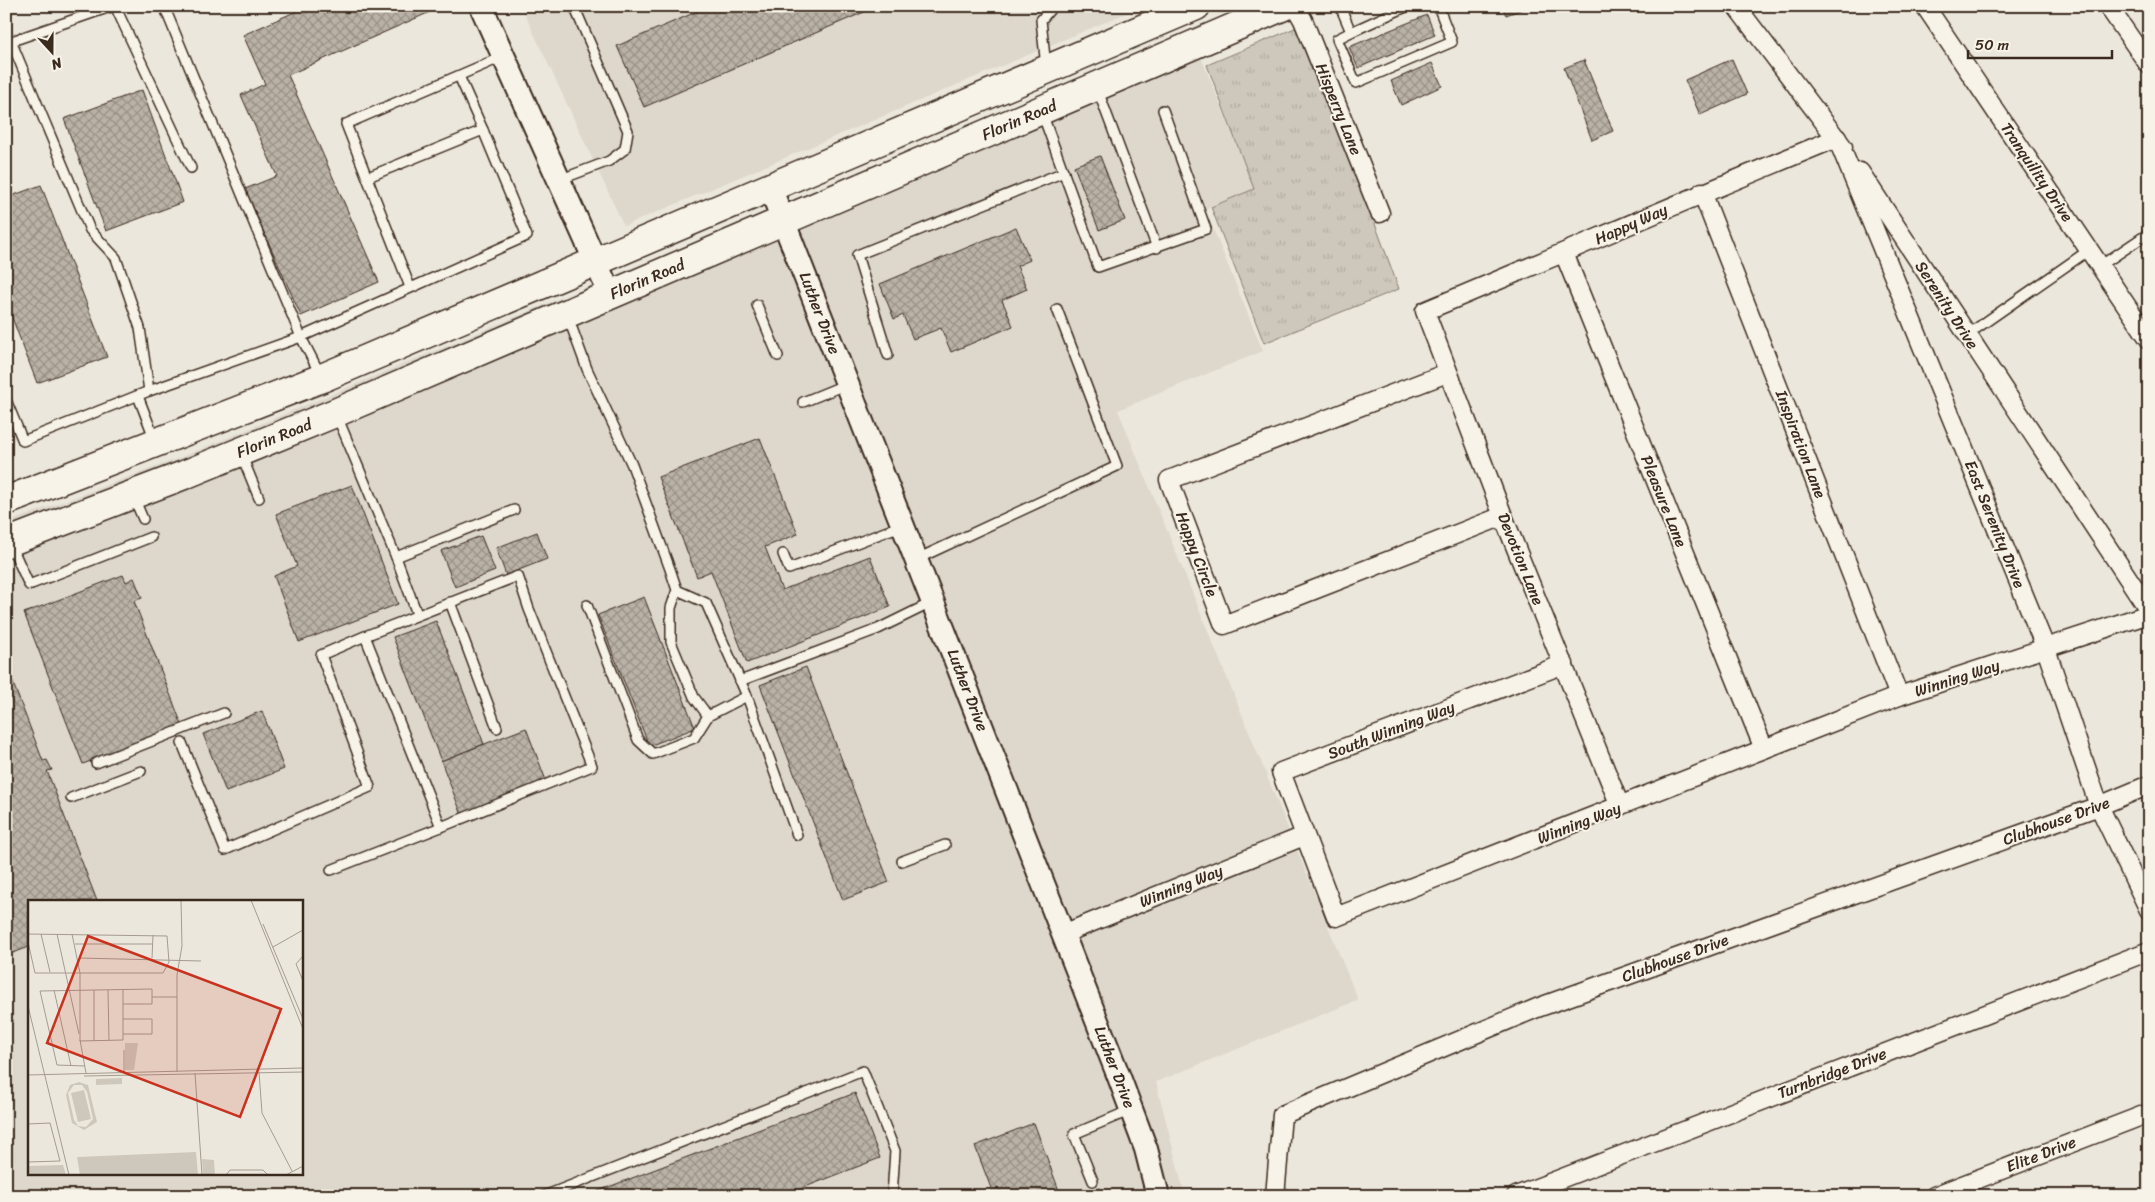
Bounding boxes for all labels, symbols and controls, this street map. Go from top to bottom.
north arrow [28,28,78,78]
scale bar [1968,28,2111,60]
text: 50 m [1975,32,2010,58]
text: N [47,50,66,77]
street label: Hisperry Lane [1307,58,1371,160]
street label: Florin Road [977,91,1063,149]
street label: Tranquility Drive [1993,116,2081,228]
street label: Happy Way [1590,195,1673,253]
street label: Florin Road [605,250,691,308]
street label: Serenity Drive [1907,255,1987,355]
street label: Luther Drive [791,267,849,359]
street label: Inspiration Lane [1767,385,1835,503]
street label: Florin Road [232,409,318,466]
street label: Pleasure Lane [1632,451,1696,552]
street label: East Serenity Drive [1956,455,2034,593]
street label: Happy Circle [1167,507,1227,601]
street label: Devotion Lane [1489,508,1553,610]
street label: Luther Drive [939,644,997,736]
street label: Winning Way [1911,650,2004,705]
street label: South Winning Way [1323,692,1460,768]
street label: Clubhouse Drive [1998,788,2114,854]
street label: Winning Way [1533,793,1626,852]
street label: Winning Way [1135,856,1228,916]
inset map [28,900,302,1174]
street label: Clubhouse Drive [1617,925,1733,991]
street label: Luther Drive [1086,1021,1144,1113]
street label: Turnbridge Drive [1773,1039,1891,1107]
street label: Elite Drive [2002,1127,2080,1181]

